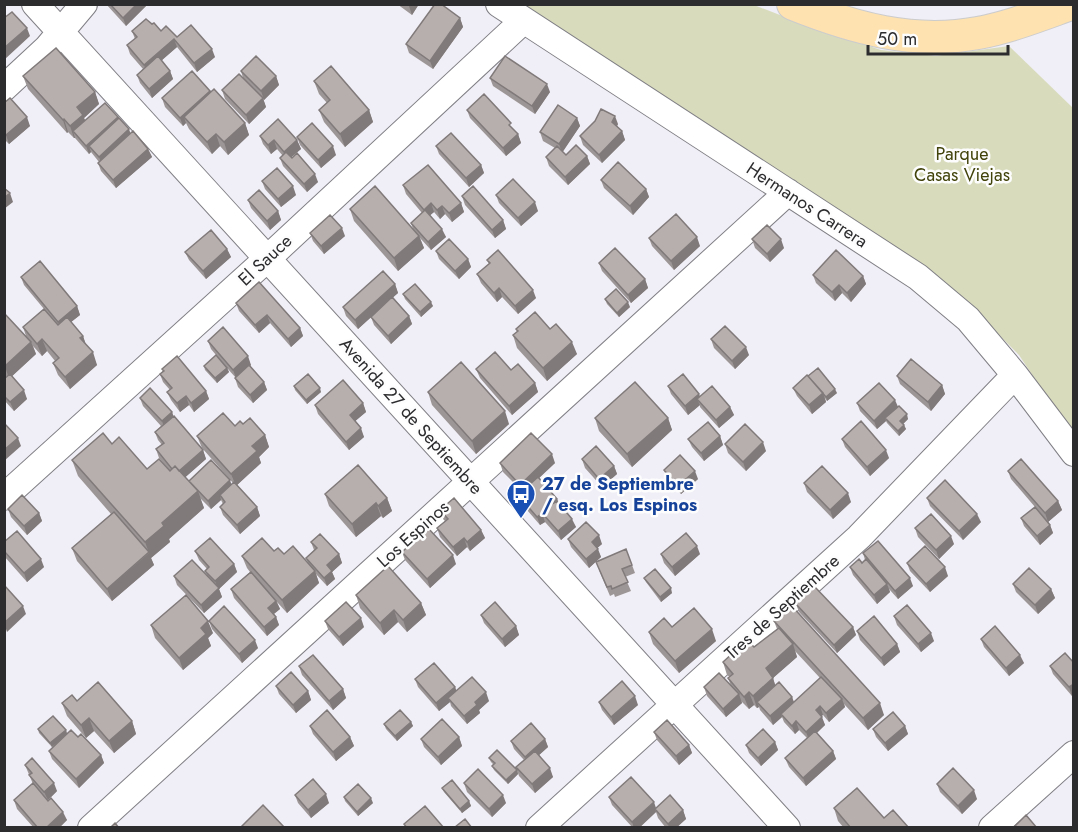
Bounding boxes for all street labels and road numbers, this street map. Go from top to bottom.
street label: Hermanos Carrera [741,156,873,254]
street label: El Sauce [232,228,298,292]
street label: Avenida 27 de Septiembre [333,332,489,500]
street label: Los Espinos [371,494,455,574]
street label: Tres de Septiembre [719,548,845,666]

